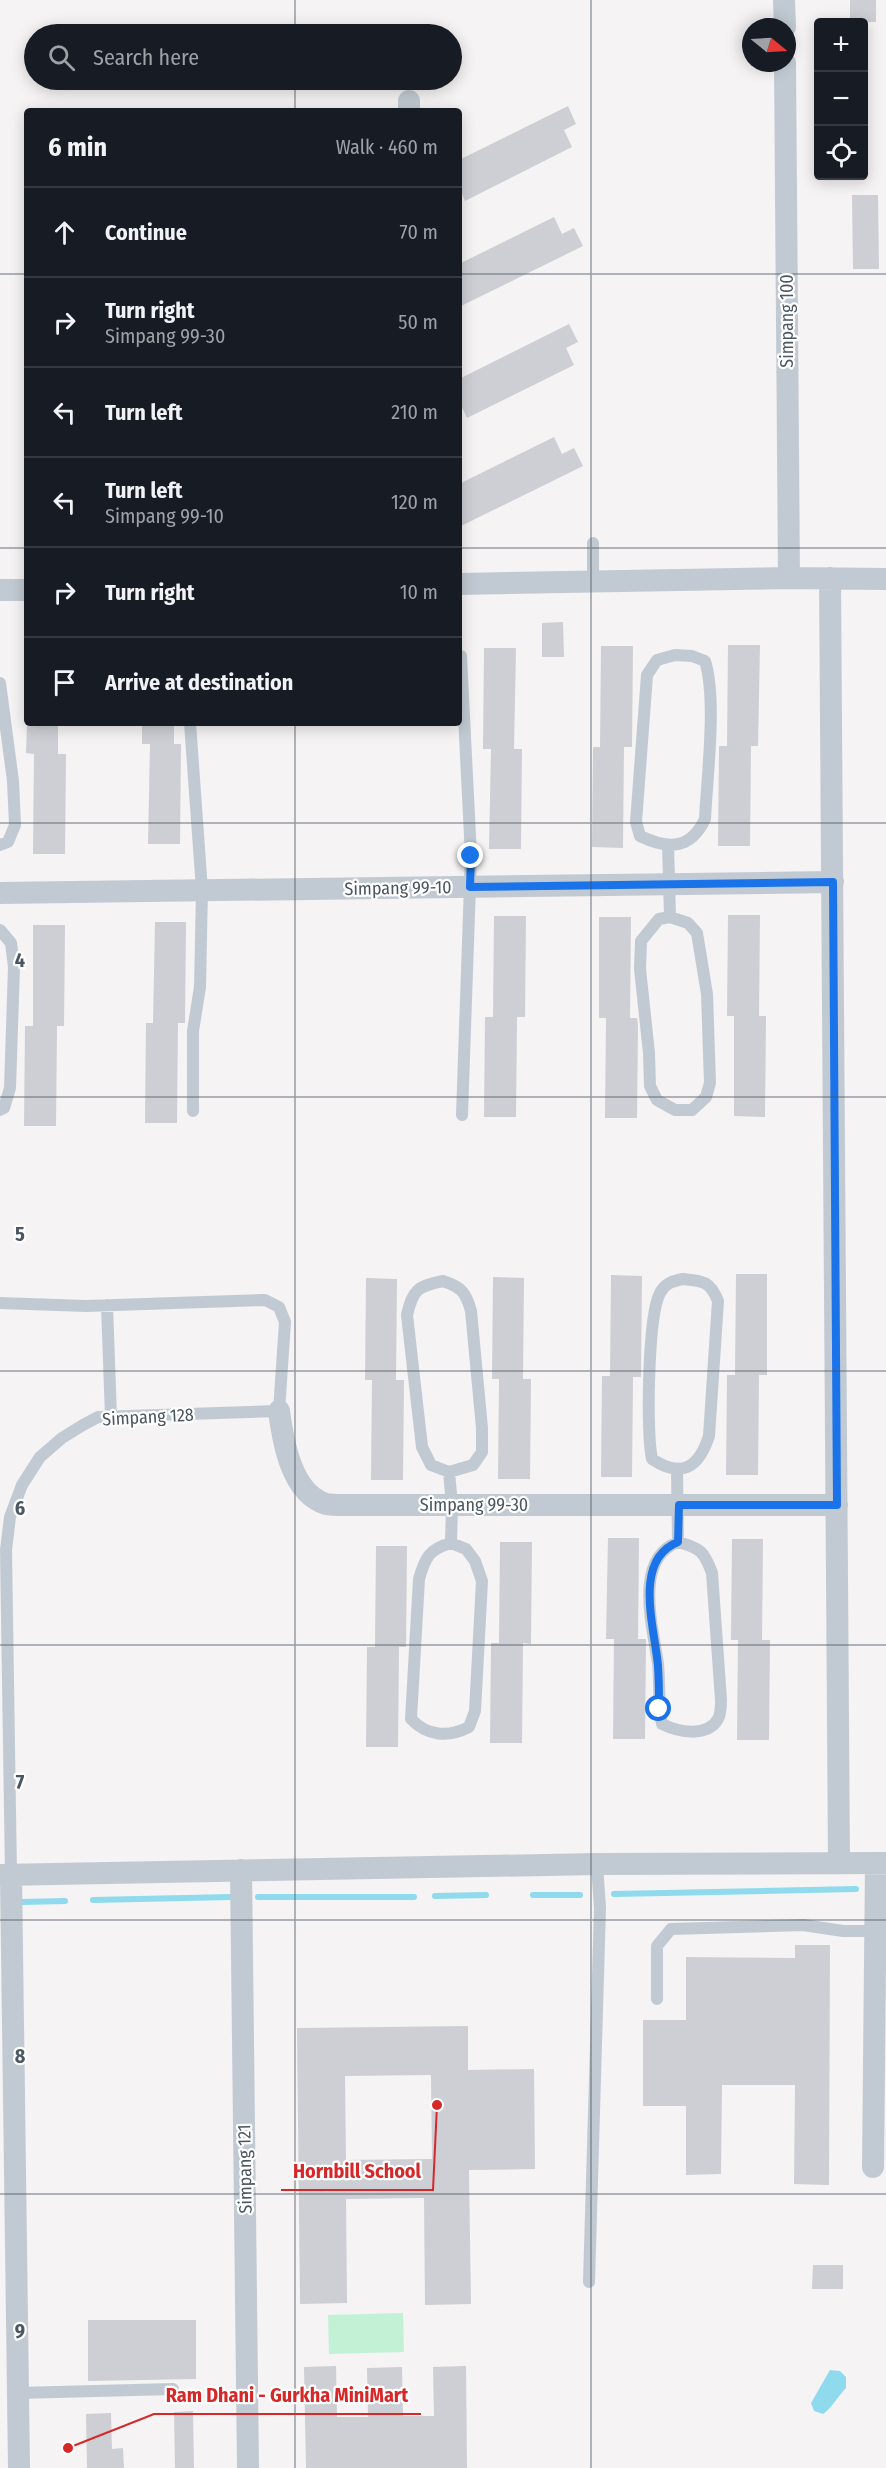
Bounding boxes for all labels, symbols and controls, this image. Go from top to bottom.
north arrow [742,18,796,72]
map controls [814,18,868,180]
button: + [814,18,868,72]
search box [24,24,462,90]
icon: search [45,41,78,74]
text: Search here [93,44,199,71]
button: − [814,72,868,126]
button: locate [814,126,868,180]
text: 6 min [48,132,107,163]
text: Walk · 460 m [336,135,438,159]
icon: ahead [48,216,81,249]
text: Continue [105,219,187,246]
text: 70 m [400,220,438,244]
street label: Simpang 100 [776,274,798,368]
text: Turn right [105,297,194,324]
icon: right [48,306,81,339]
text: 50 m [398,310,438,334]
text: Simpang 99-30 [105,324,225,348]
icon: left [48,396,81,429]
text: Turn left [105,399,183,426]
text: 210 m [391,400,438,424]
text: Turn left [105,477,183,504]
icon: left [48,486,81,519]
text: 120 m [391,490,438,514]
text: Simpang 99-10 [105,504,224,528]
icon: right [48,576,81,609]
text: Turn right [105,579,194,606]
text: 10 m [400,580,438,604]
icon: arrive [48,666,81,699]
text: Arrive at destination [105,669,293,696]
route end [457,842,483,868]
street label: Simpang 99-10 [344,876,452,900]
text: 4 [15,948,25,972]
text: 5 [15,1222,25,1246]
street label: Simpang 128 [102,1404,194,1430]
street label: Simpang 99-30 [420,1494,528,1516]
text: 6 [15,1496,25,1520]
route start [645,1695,671,1721]
text: 7 [16,1770,25,1794]
text: 8 [15,2044,26,2068]
street label: Simpang 121 [233,2124,257,2214]
callout: Hornbill School [281,2152,433,2190]
text: Hornbill School [293,2159,422,2183]
text: 9 [15,2319,25,2343]
callout: Ram Dhani - Gurkha MiniMart [154,2376,421,2414]
text: Ram Dhani - Gurkha MiniMart [166,2383,409,2407]

